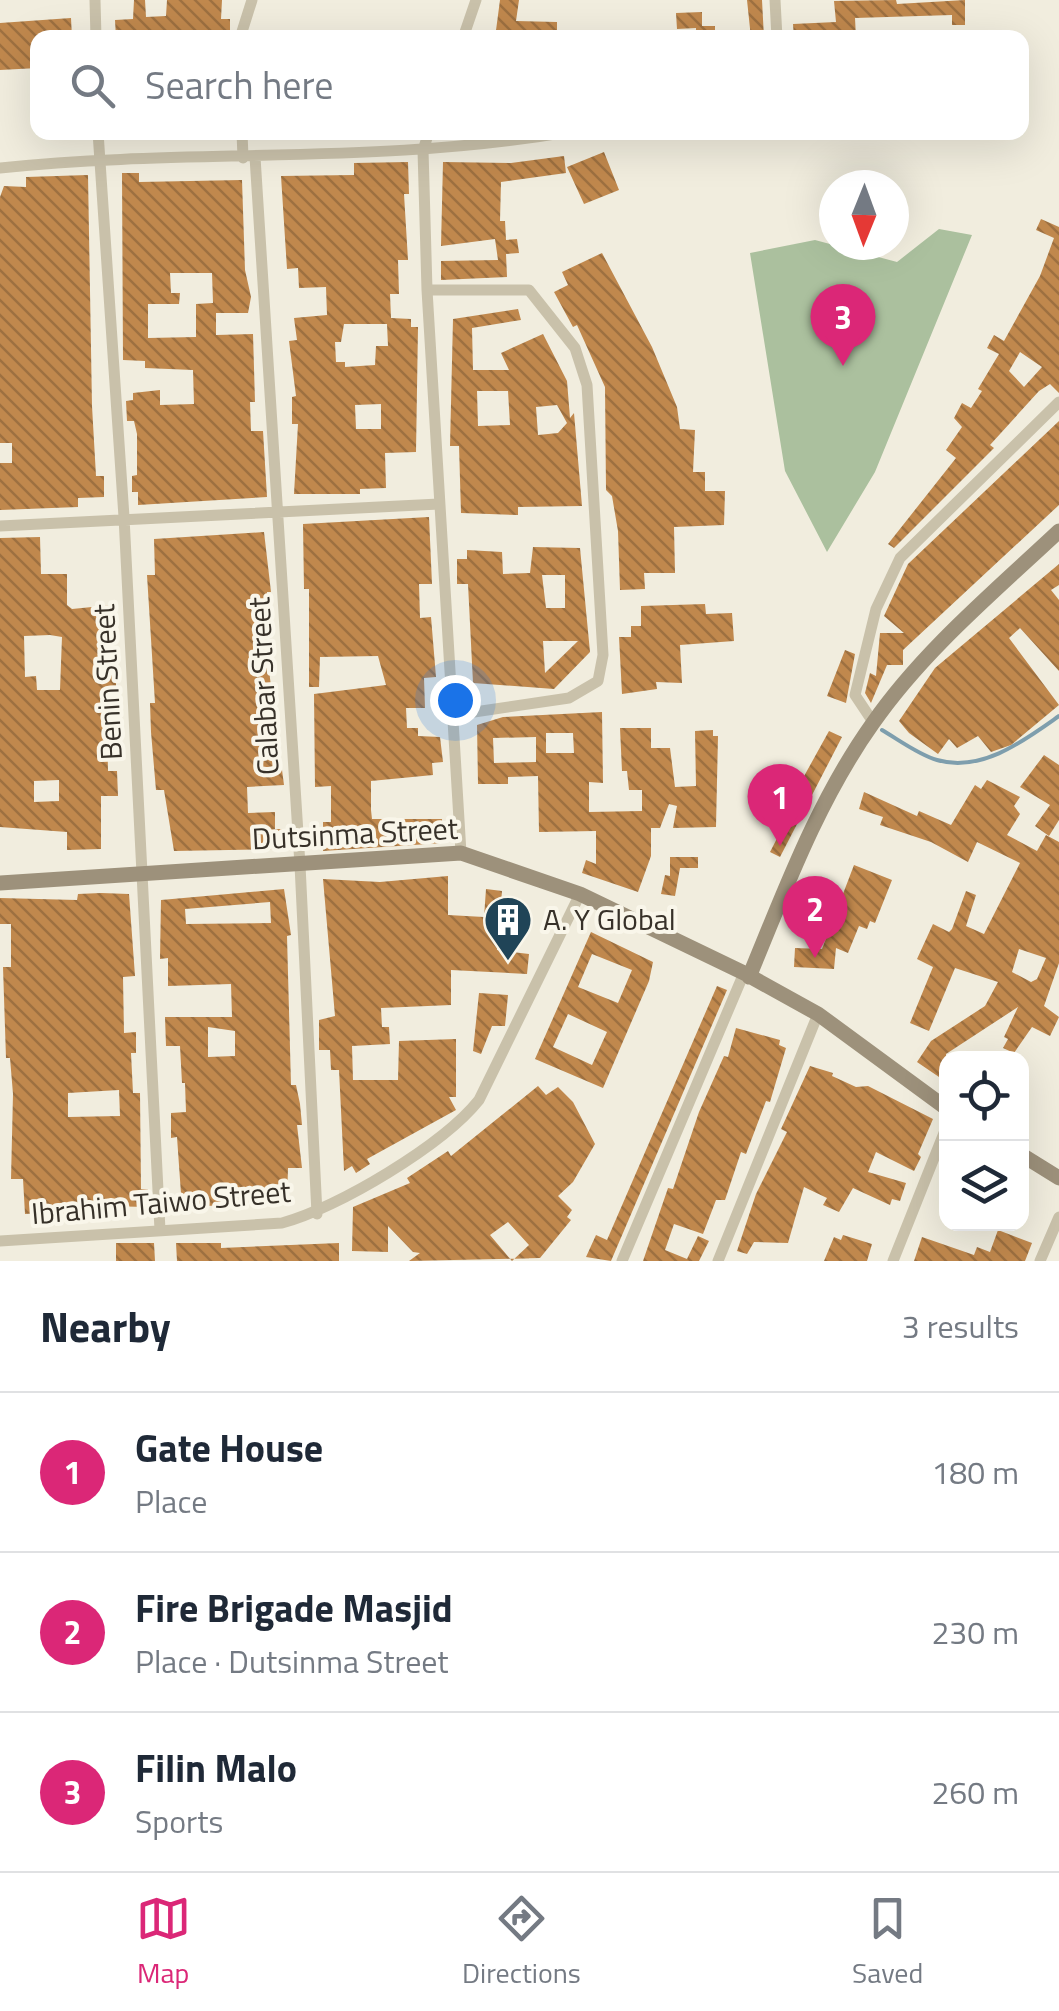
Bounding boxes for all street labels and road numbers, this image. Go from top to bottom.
street label: Calabar Street [235,595,291,776]
street label: Benin Street [80,602,134,761]
street label: Dutsinma Street [251,805,460,861]
street label: Ibrahim Taiwo Street [29,1168,293,1236]

